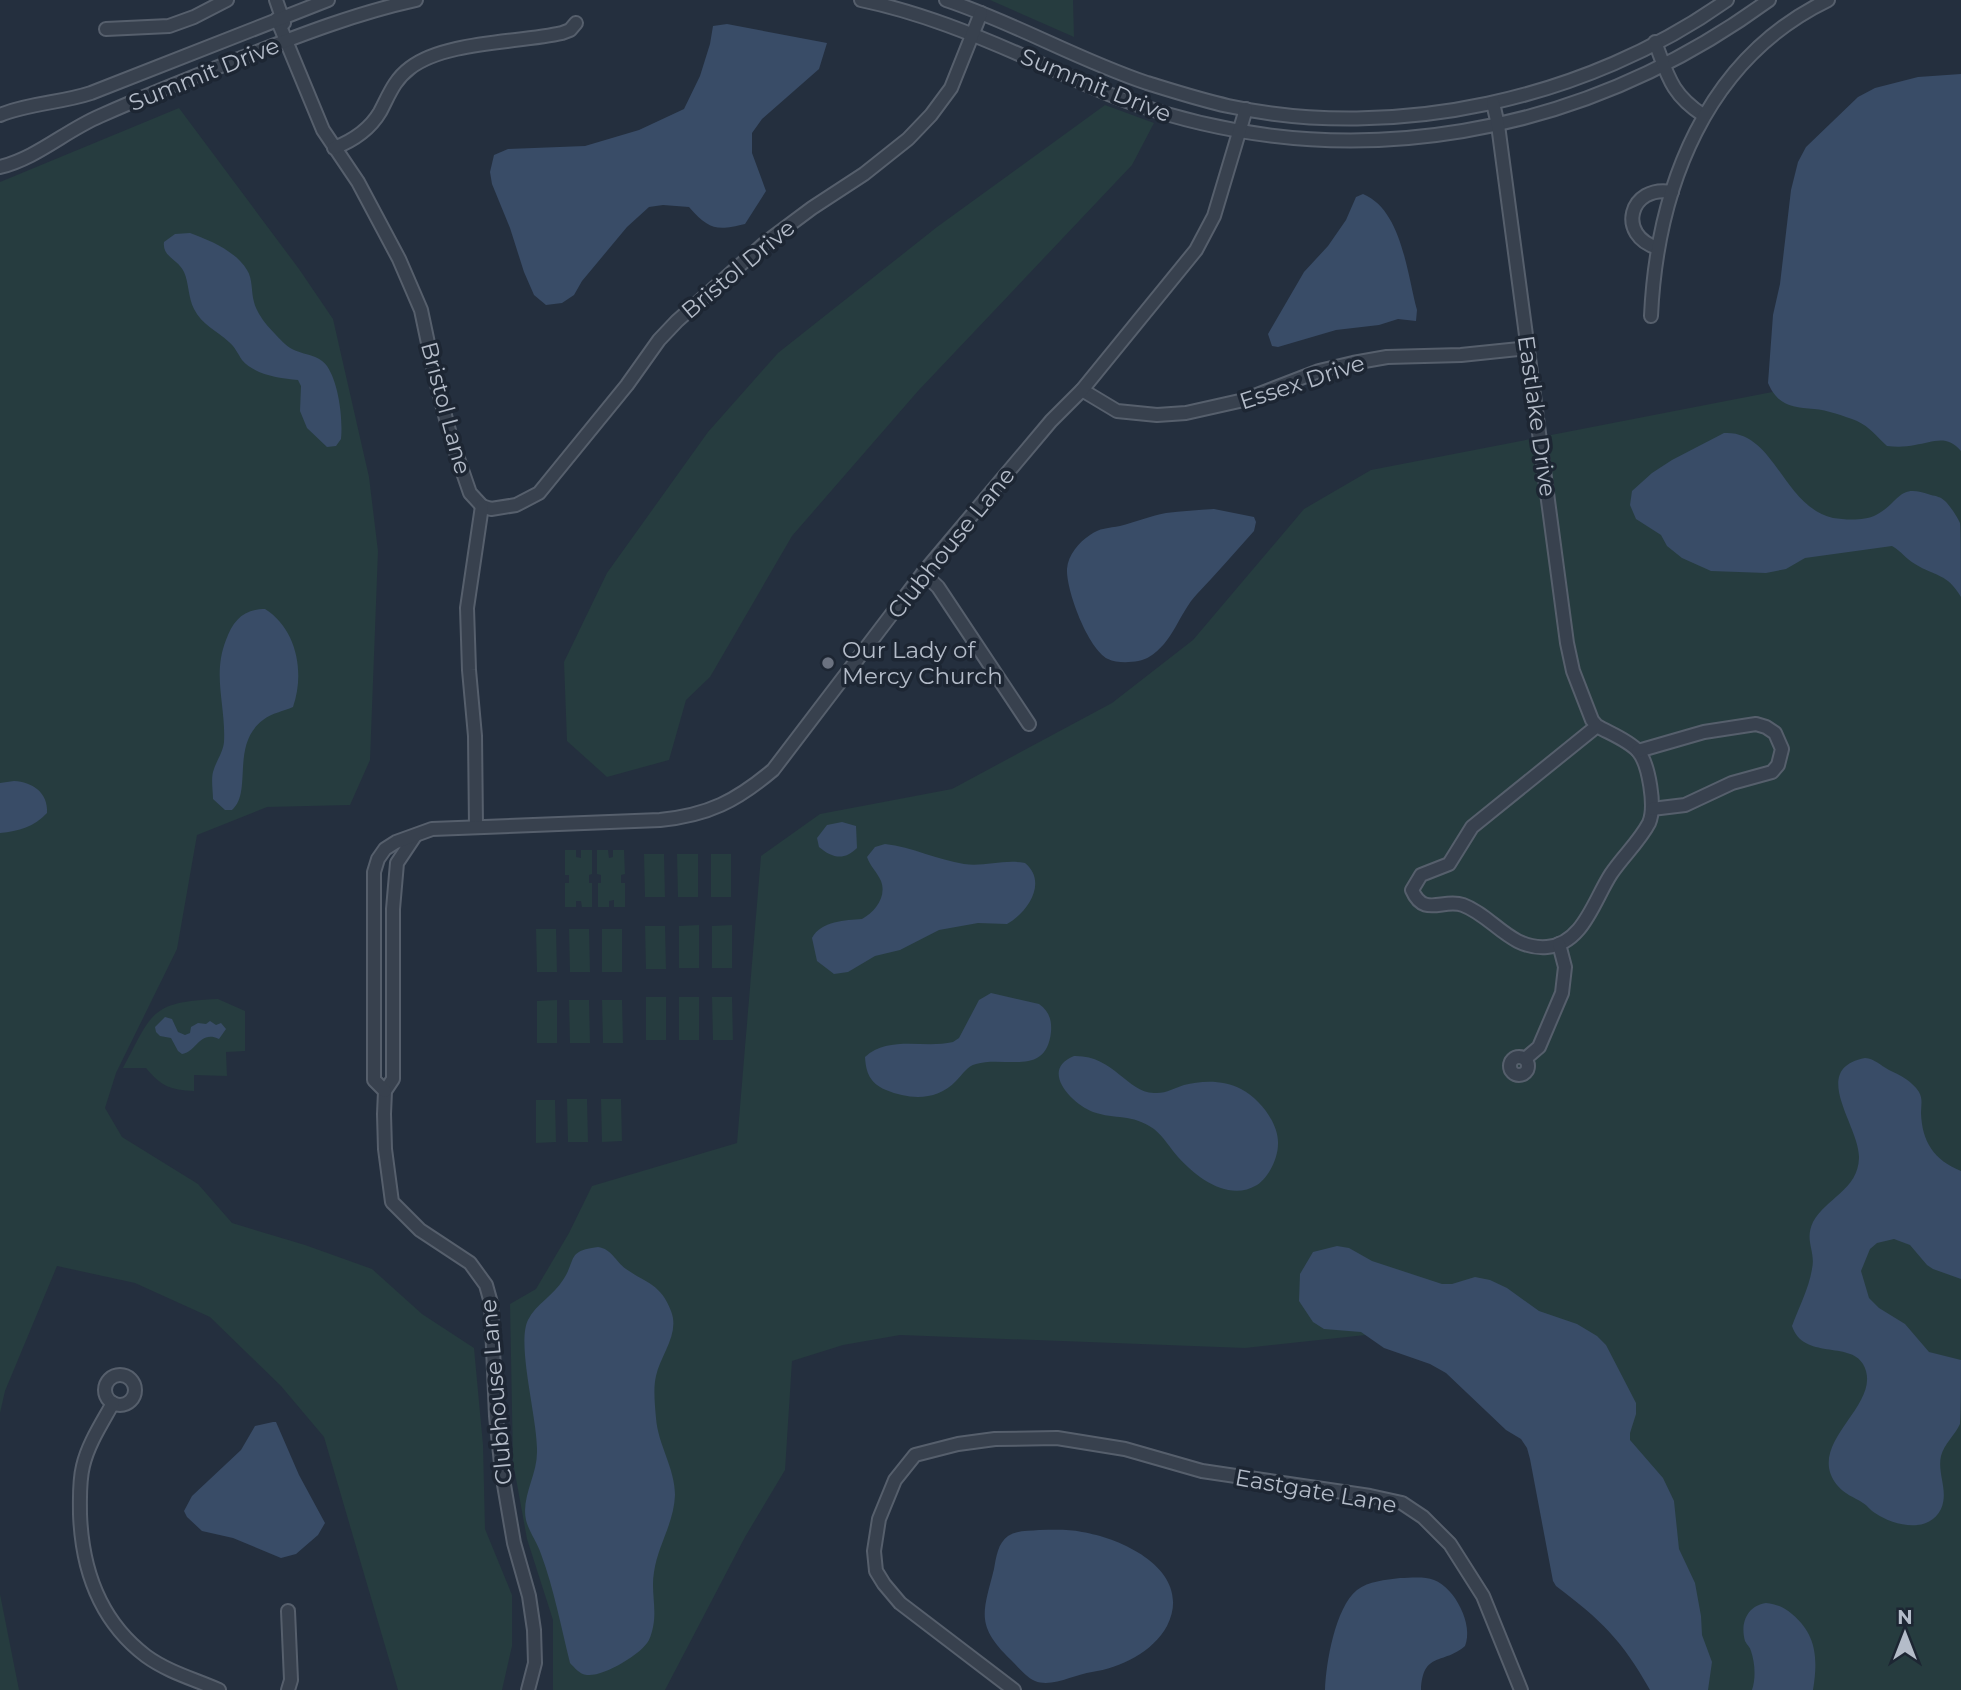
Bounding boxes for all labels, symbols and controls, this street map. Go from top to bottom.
street label: Summit Drive [125,31,283,117]
street label: Summit Drive [1017,42,1175,128]
street label: Bristol Drive [676,213,800,325]
street label: Eastlake Drive [1512,334,1562,498]
street label: Bristol Lane [415,339,477,477]
street label: Essex Drive [1236,349,1368,415]
street label: Clubhouse Lane [881,462,1021,624]
place label: Our Lady of Mercy Church [842,636,1003,690]
marker: Our Lady of Mercy Church [820,655,836,671]
street label: Clubhouse Lane [474,1298,518,1486]
street label: Eastgate Lane [1233,1463,1399,1519]
north arrow [1870,1599,1940,1669]
text: N [1897,1606,1913,1629]

